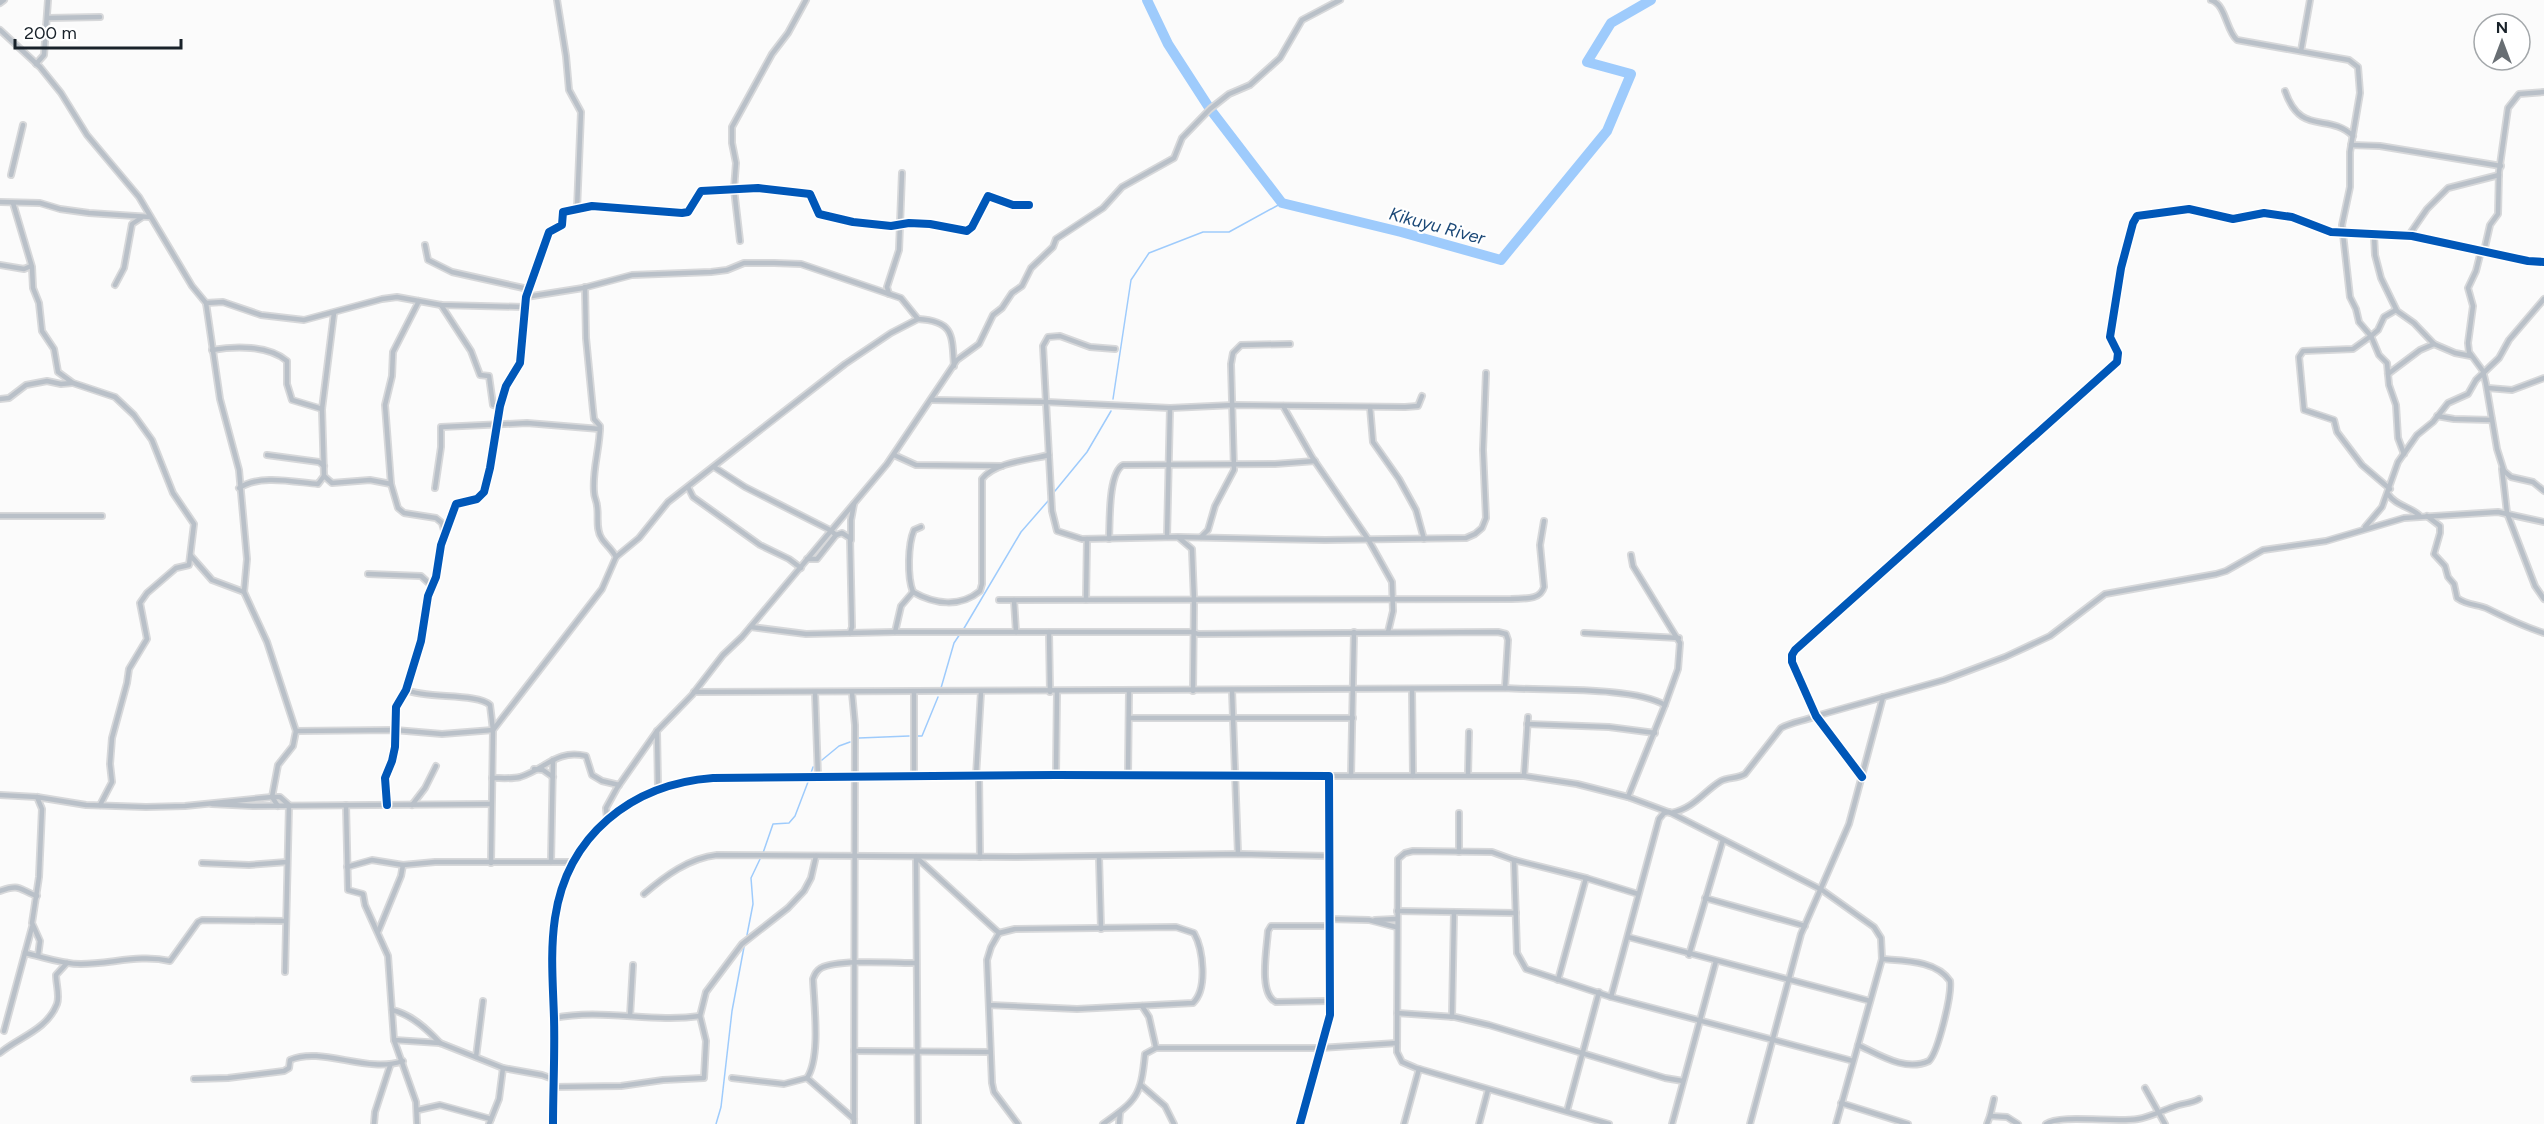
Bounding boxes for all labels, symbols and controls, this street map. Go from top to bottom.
scale bar [15,12,182,50]
north arrow [2472,12,2532,72]
text: N [2496,18,2508,37]
text: 200 m [24,22,77,44]
water label: Kikuyu River [1387,203,1488,250]

